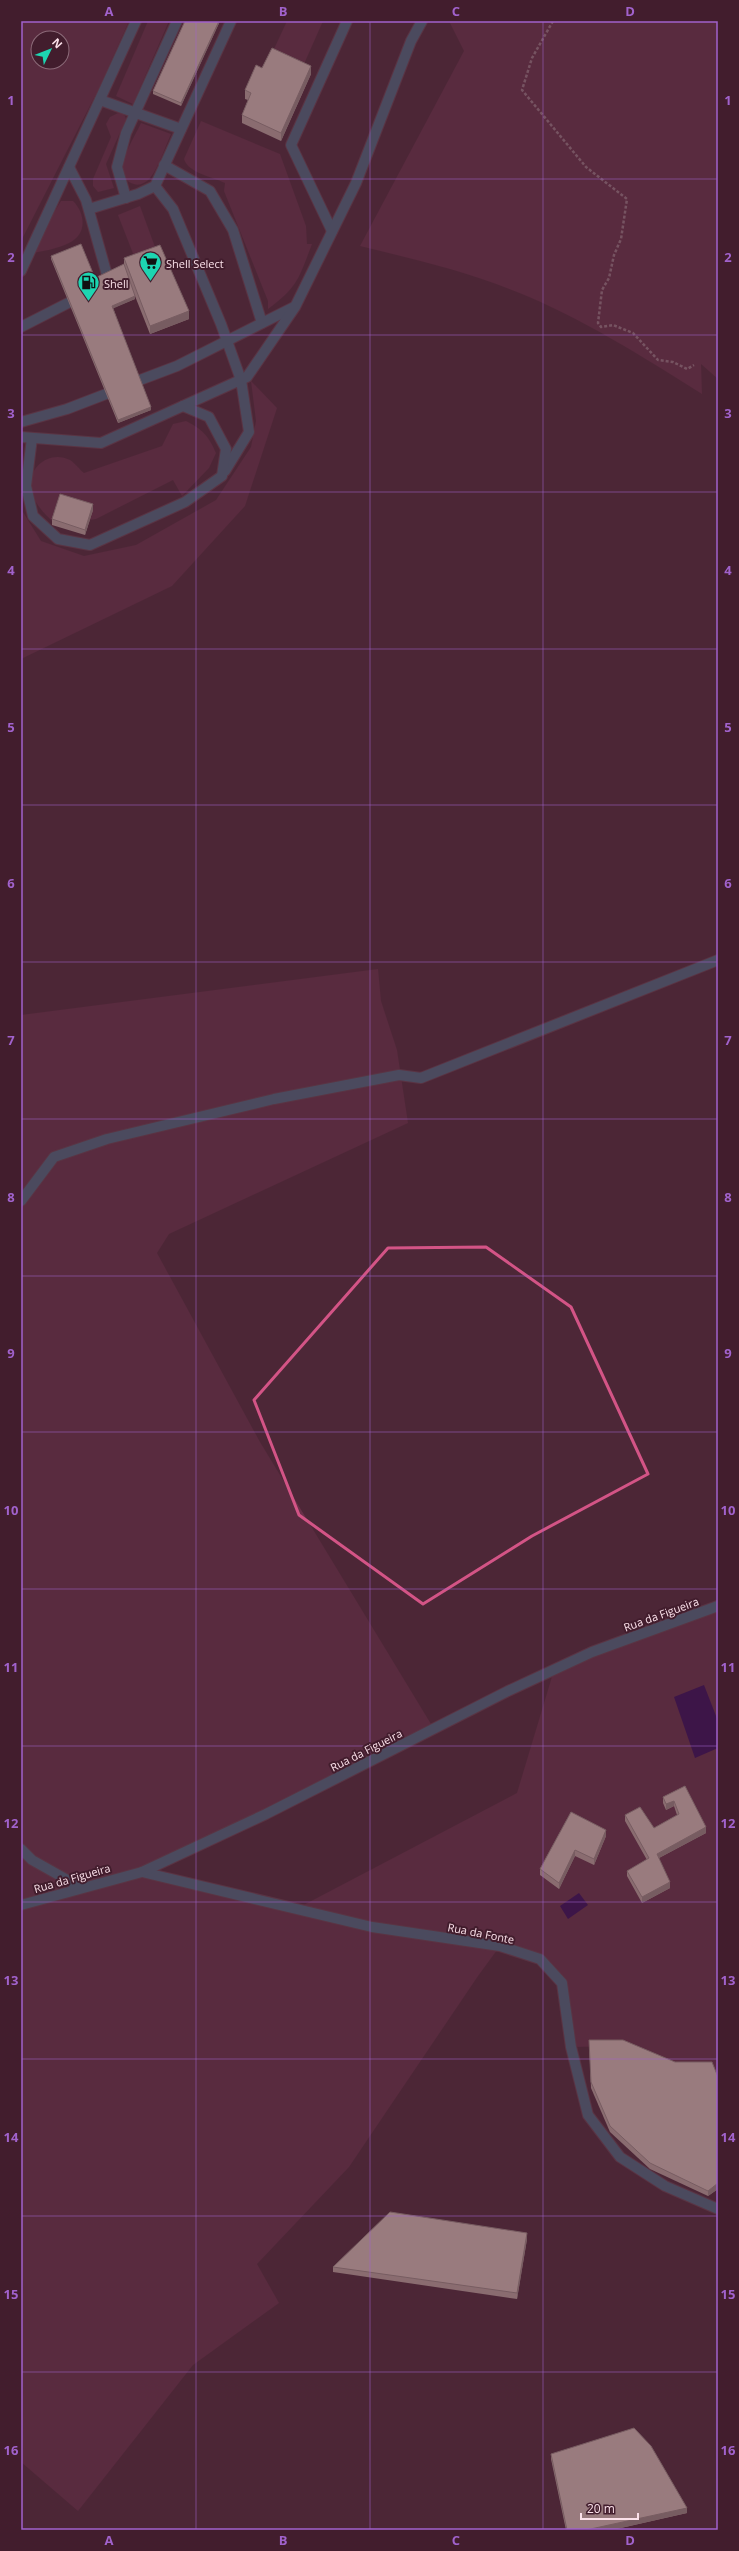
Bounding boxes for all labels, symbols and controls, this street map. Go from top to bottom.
text: A [105,2,114,20]
text: B [279,2,288,20]
text: C [452,2,460,20]
text: D [625,2,635,20]
north arrow [30,30,70,70]
text: N [49,34,66,51]
text: 1 [7,91,15,109]
text: 1 [724,91,732,109]
text: 2 [7,248,15,266]
text: 2 [724,248,732,266]
supermarket icon: Shell Select [138,250,164,283]
place label: Shell Select [166,256,224,271]
fuel station icon: Shell [76,270,102,303]
place label: Shell [104,276,129,291]
text: 3 [7,404,15,422]
text: 3 [724,404,732,422]
text: 4 [7,561,15,579]
text: 4 [724,561,732,579]
text: 5 [7,718,15,736]
text: 5 [724,718,732,736]
text: 6 [7,874,15,892]
text: 6 [724,874,732,892]
text: 7 [7,1031,15,1049]
text: 7 [724,1031,732,1049]
text: 8 [7,1188,15,1206]
text: 8 [724,1188,732,1206]
text: 9 [7,1344,15,1362]
text: 9 [724,1344,732,1362]
text: 10 [4,1501,18,1519]
text: 10 [721,1501,735,1519]
street label: Rua da Figueira [621,1593,701,1635]
text: 11 [4,1658,18,1676]
text: 11 [721,1658,735,1676]
street label: Rua da Figueira [327,1725,405,1775]
text: 12 [4,1814,19,1832]
text: 12 [721,1814,736,1832]
street label: Rua da Figueira [32,1860,112,1896]
street label: Rua da Fonte [447,1919,515,1947]
text: 13 [4,1971,18,1989]
text: 13 [721,1971,735,1989]
text: 14 [4,2128,19,2146]
text: 14 [721,2128,736,2146]
text: 15 [4,2285,18,2303]
text: 15 [721,2285,735,2303]
text: 16 [4,2441,19,2459]
text: 16 [721,2441,736,2459]
scale bar [581,2495,638,2521]
text: 20 m [587,2500,615,2517]
text: A [105,2531,114,2549]
text: B [279,2531,288,2549]
text: C [452,2531,460,2549]
text: D [625,2531,635,2549]

